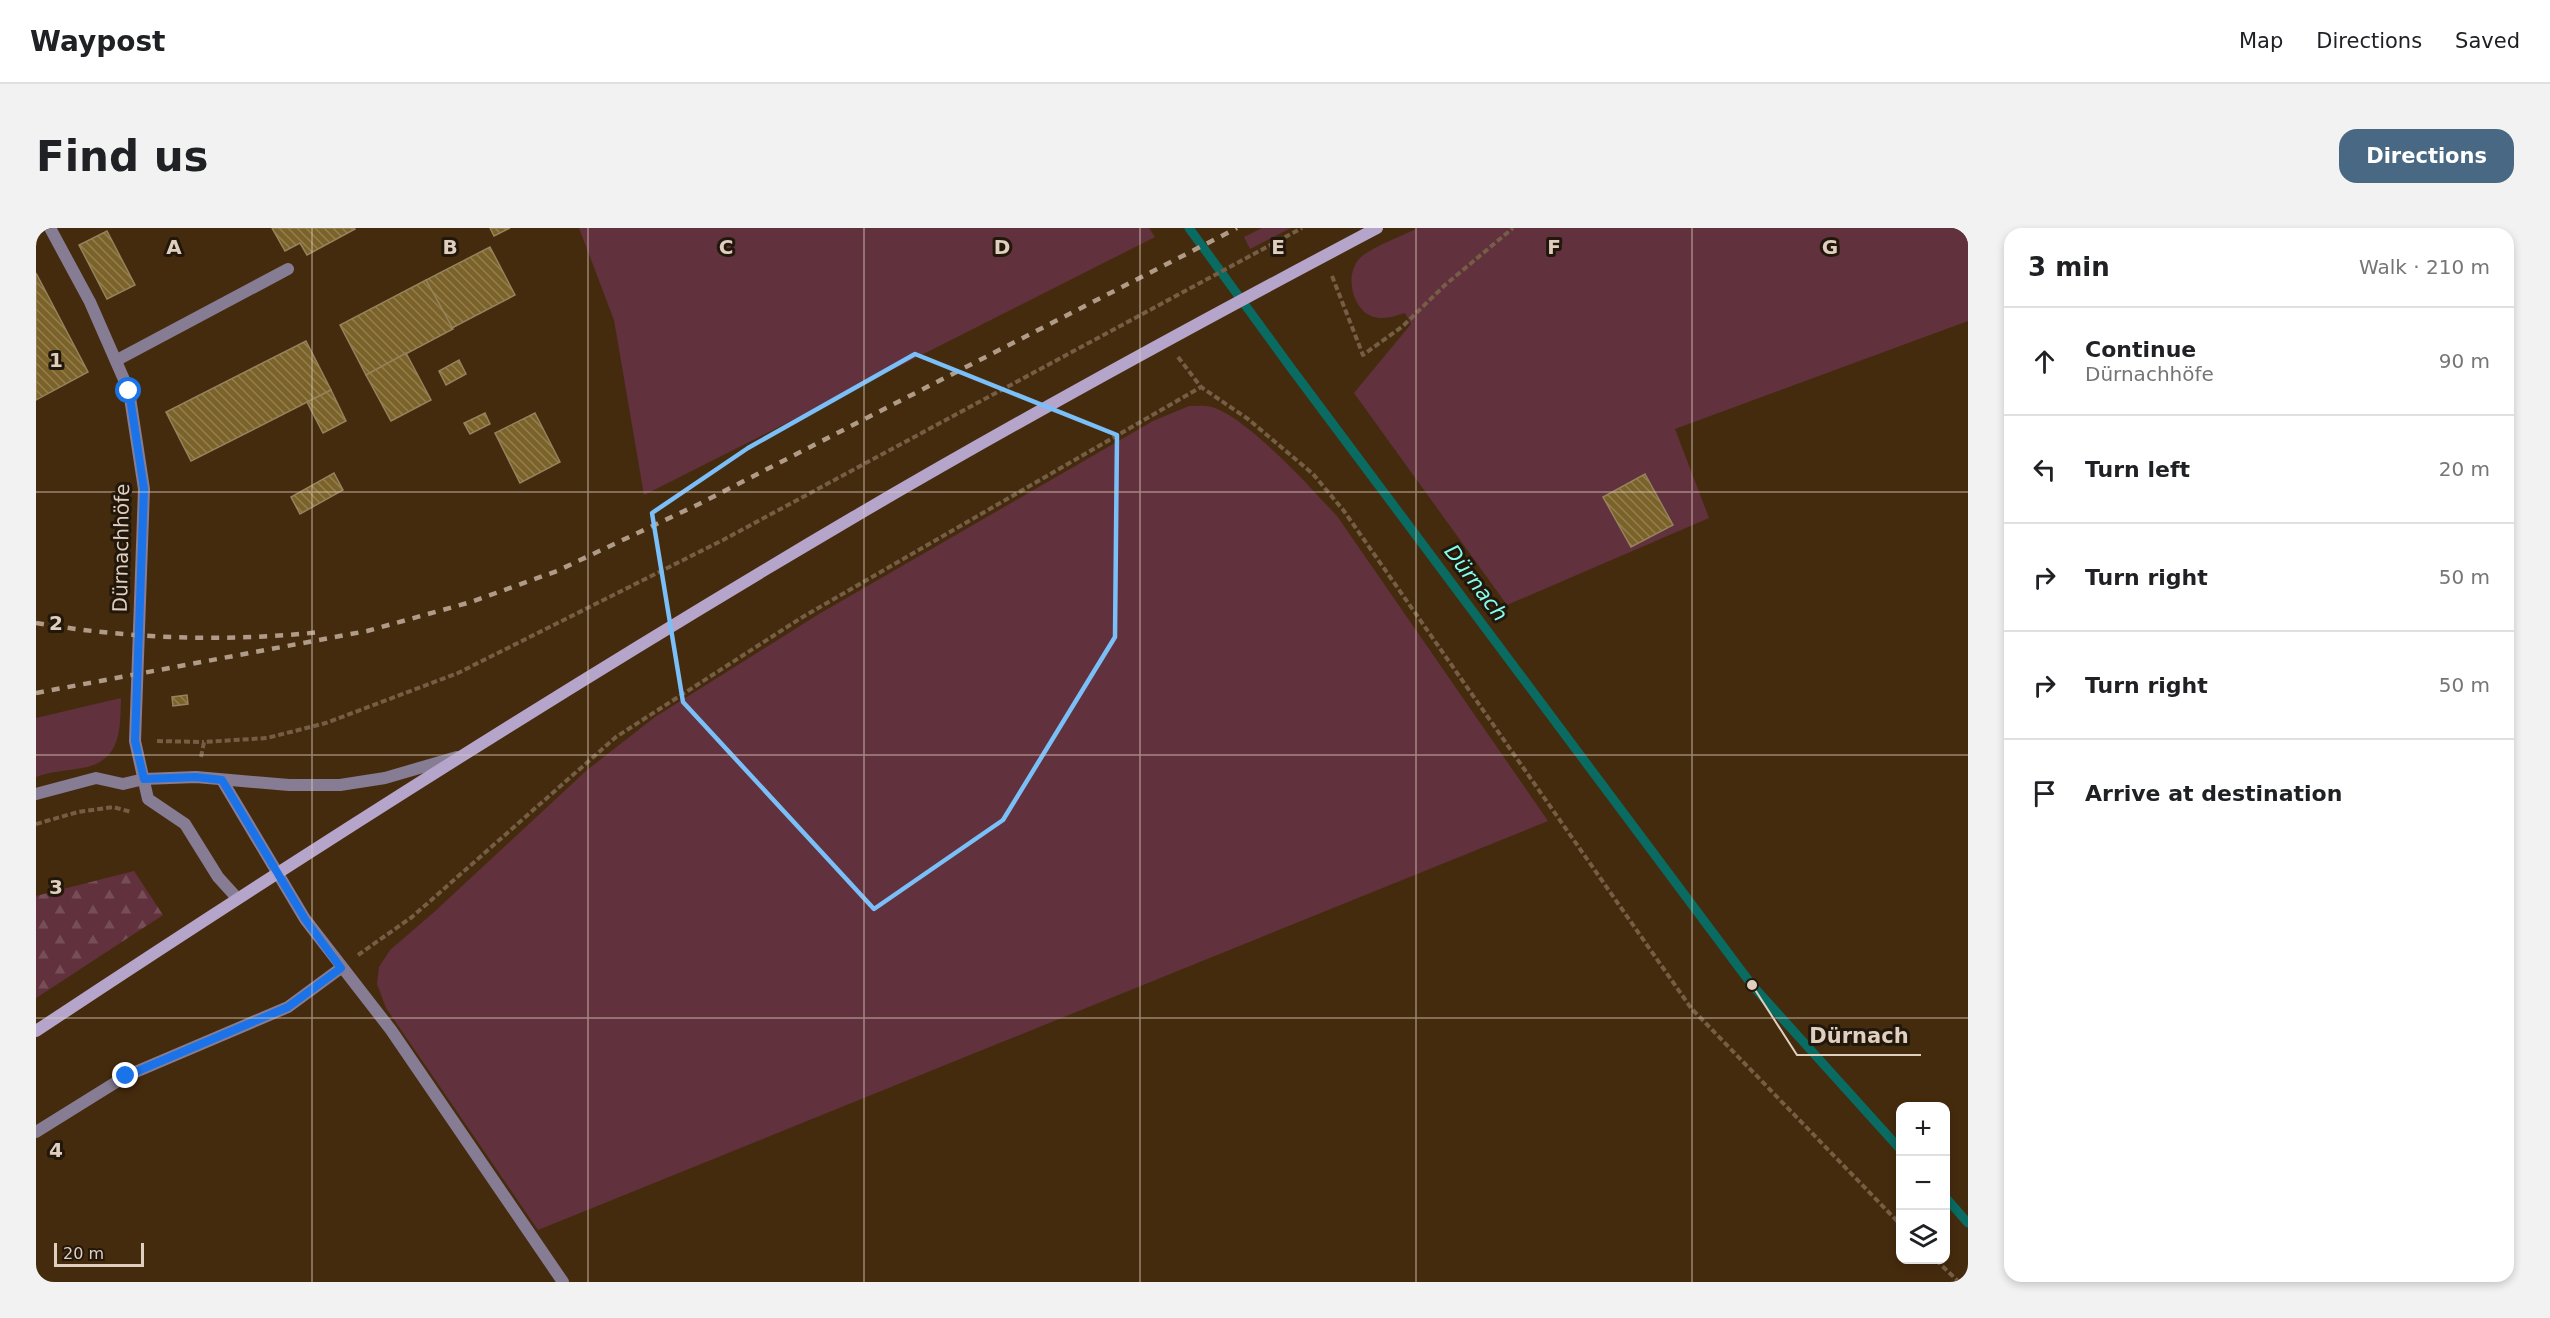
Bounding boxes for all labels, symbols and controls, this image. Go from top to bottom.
text: Waypost [30,25,166,58]
text: Map [2239,29,2283,53]
text: Directions [2316,29,2422,53]
text: Saved [2455,29,2520,53]
button: Directions [2339,129,2514,183]
text: Find us [36,132,209,181]
text: A [166,235,182,259]
text: B [442,235,458,259]
text: C [719,235,733,259]
text: D [994,235,1010,259]
text: E [1271,235,1285,259]
text: F [1547,235,1561,259]
text: G [1822,235,1838,259]
text: 3 min [2028,252,2110,282]
text: Walk · 210 m [2359,255,2490,279]
text: Continue [2085,337,2196,362]
icon: ahead [2028,345,2061,378]
text: 1 [49,348,63,372]
text: 90 m [2439,349,2490,373]
text: Dürnachhöfe [2085,362,2214,386]
route start [115,377,141,403]
icon: left [2028,453,2061,486]
text: Turn left [2085,457,2190,482]
text: 20 m [2439,457,2490,481]
street label: Dürnachhöfe [108,483,134,613]
water label: Dürnach [1440,540,1512,626]
icon: right [2028,561,2061,594]
text: Turn right [2085,565,2208,590]
text: 50 m [2439,565,2490,589]
text: 2 [49,611,63,635]
icon: right [2028,669,2061,702]
text: Turn right [2085,673,2208,698]
text: 50 m [2439,673,2490,697]
icon: arrive [2028,777,2061,810]
text: Arrive at destination [2085,781,2342,806]
text: 3 [49,875,63,899]
callout: Dürnach [1797,1016,1921,1055]
text: Dürnach [1809,1024,1909,1048]
route end [112,1062,138,1088]
map controls [1896,1102,1950,1264]
button: + [1896,1102,1950,1156]
text: 4 [49,1138,63,1162]
button: − [1896,1156,1950,1210]
button: layers [1896,1210,1950,1264]
scale bar [54,1240,144,1268]
text: 20 m [63,1244,104,1263]

